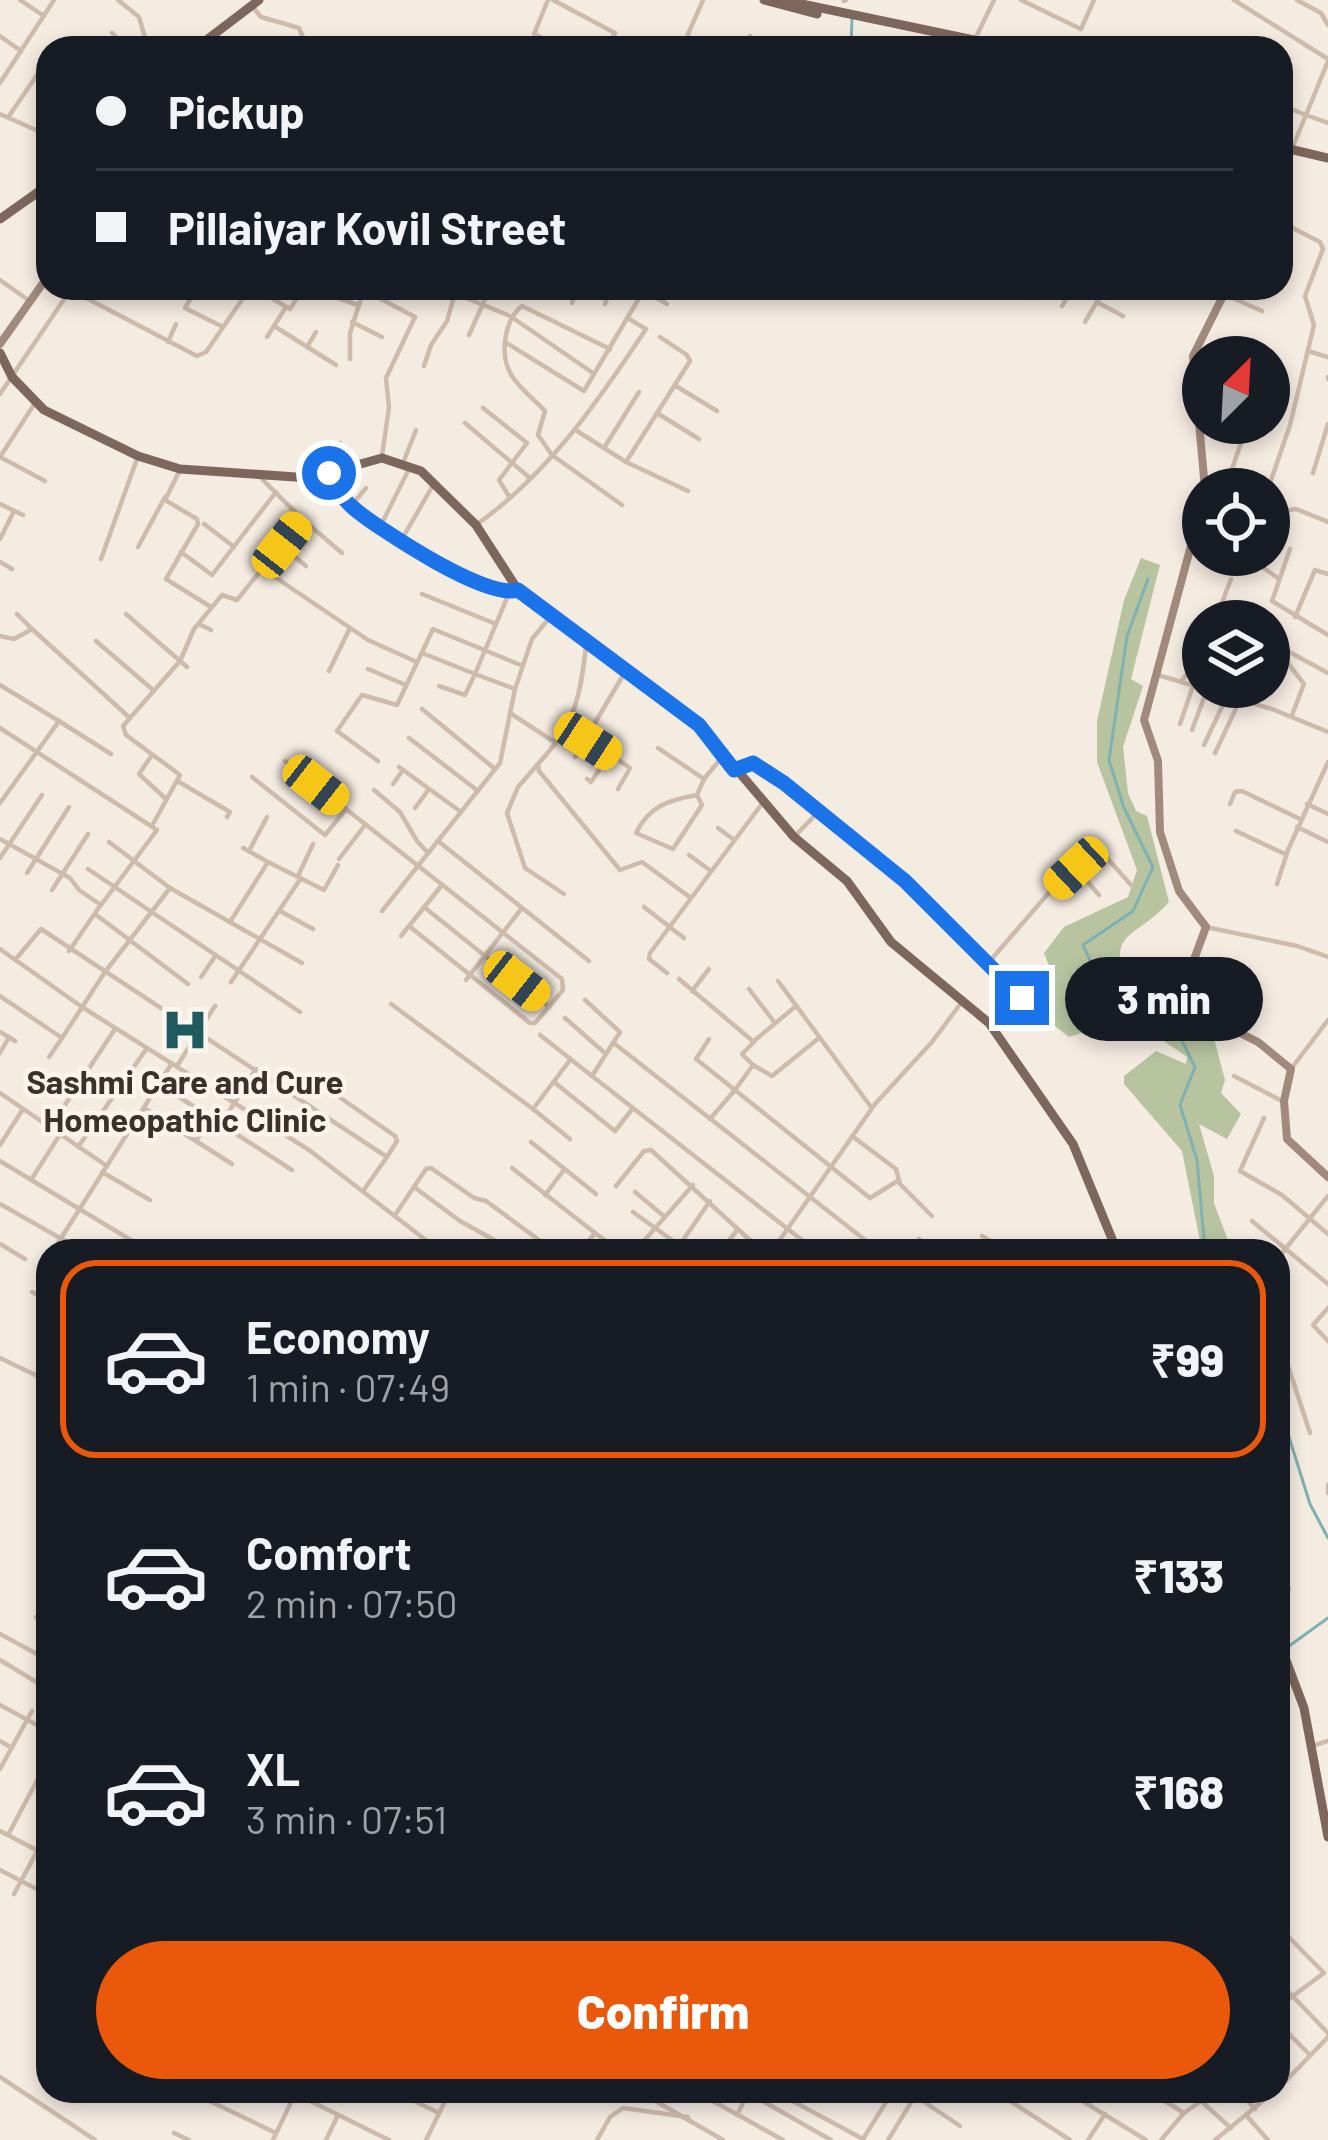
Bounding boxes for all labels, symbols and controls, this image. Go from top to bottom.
text: Pickup [168,84,305,138]
text: Pillaiyar Kovil Street [168,200,566,254]
north arrow [1182,336,1290,444]
map controls [1182,336,1290,708]
route start [302,446,356,500]
button: locate [1182,468,1290,576]
car [246,506,318,584]
button: layers [1182,600,1290,708]
car [548,706,628,776]
car [277,749,355,821]
car [1037,830,1115,906]
car [478,945,556,1017]
callout: 3 min [1064,956,1262,1040]
route end [995,971,1049,1025]
text: 3 min [1117,975,1211,1022]
hospital icon: Sashmi Care and Cure Homeopathic Clinic [160,1005,210,1055]
place label: Sashmi Care and Cure Homeopathic Clinic [26,1061,344,1139]
icon: car [102,1305,210,1413]
text: Economy [246,1309,430,1363]
text: ₹99 [1150,1332,1224,1386]
text: 1 min · 07:49 [246,1363,450,1410]
icon: car [102,1521,210,1629]
text: Comfort [246,1525,412,1579]
text: ₹133 [1133,1548,1224,1602]
text: 2 min · 07:50 [246,1579,458,1626]
icon: car [102,1737,210,1845]
text: XL [246,1741,300,1795]
text: ₹168 [1133,1764,1224,1818]
text: 3 min · 07:51 [246,1795,447,1842]
button: Confirm [96,1941,1230,2079]

